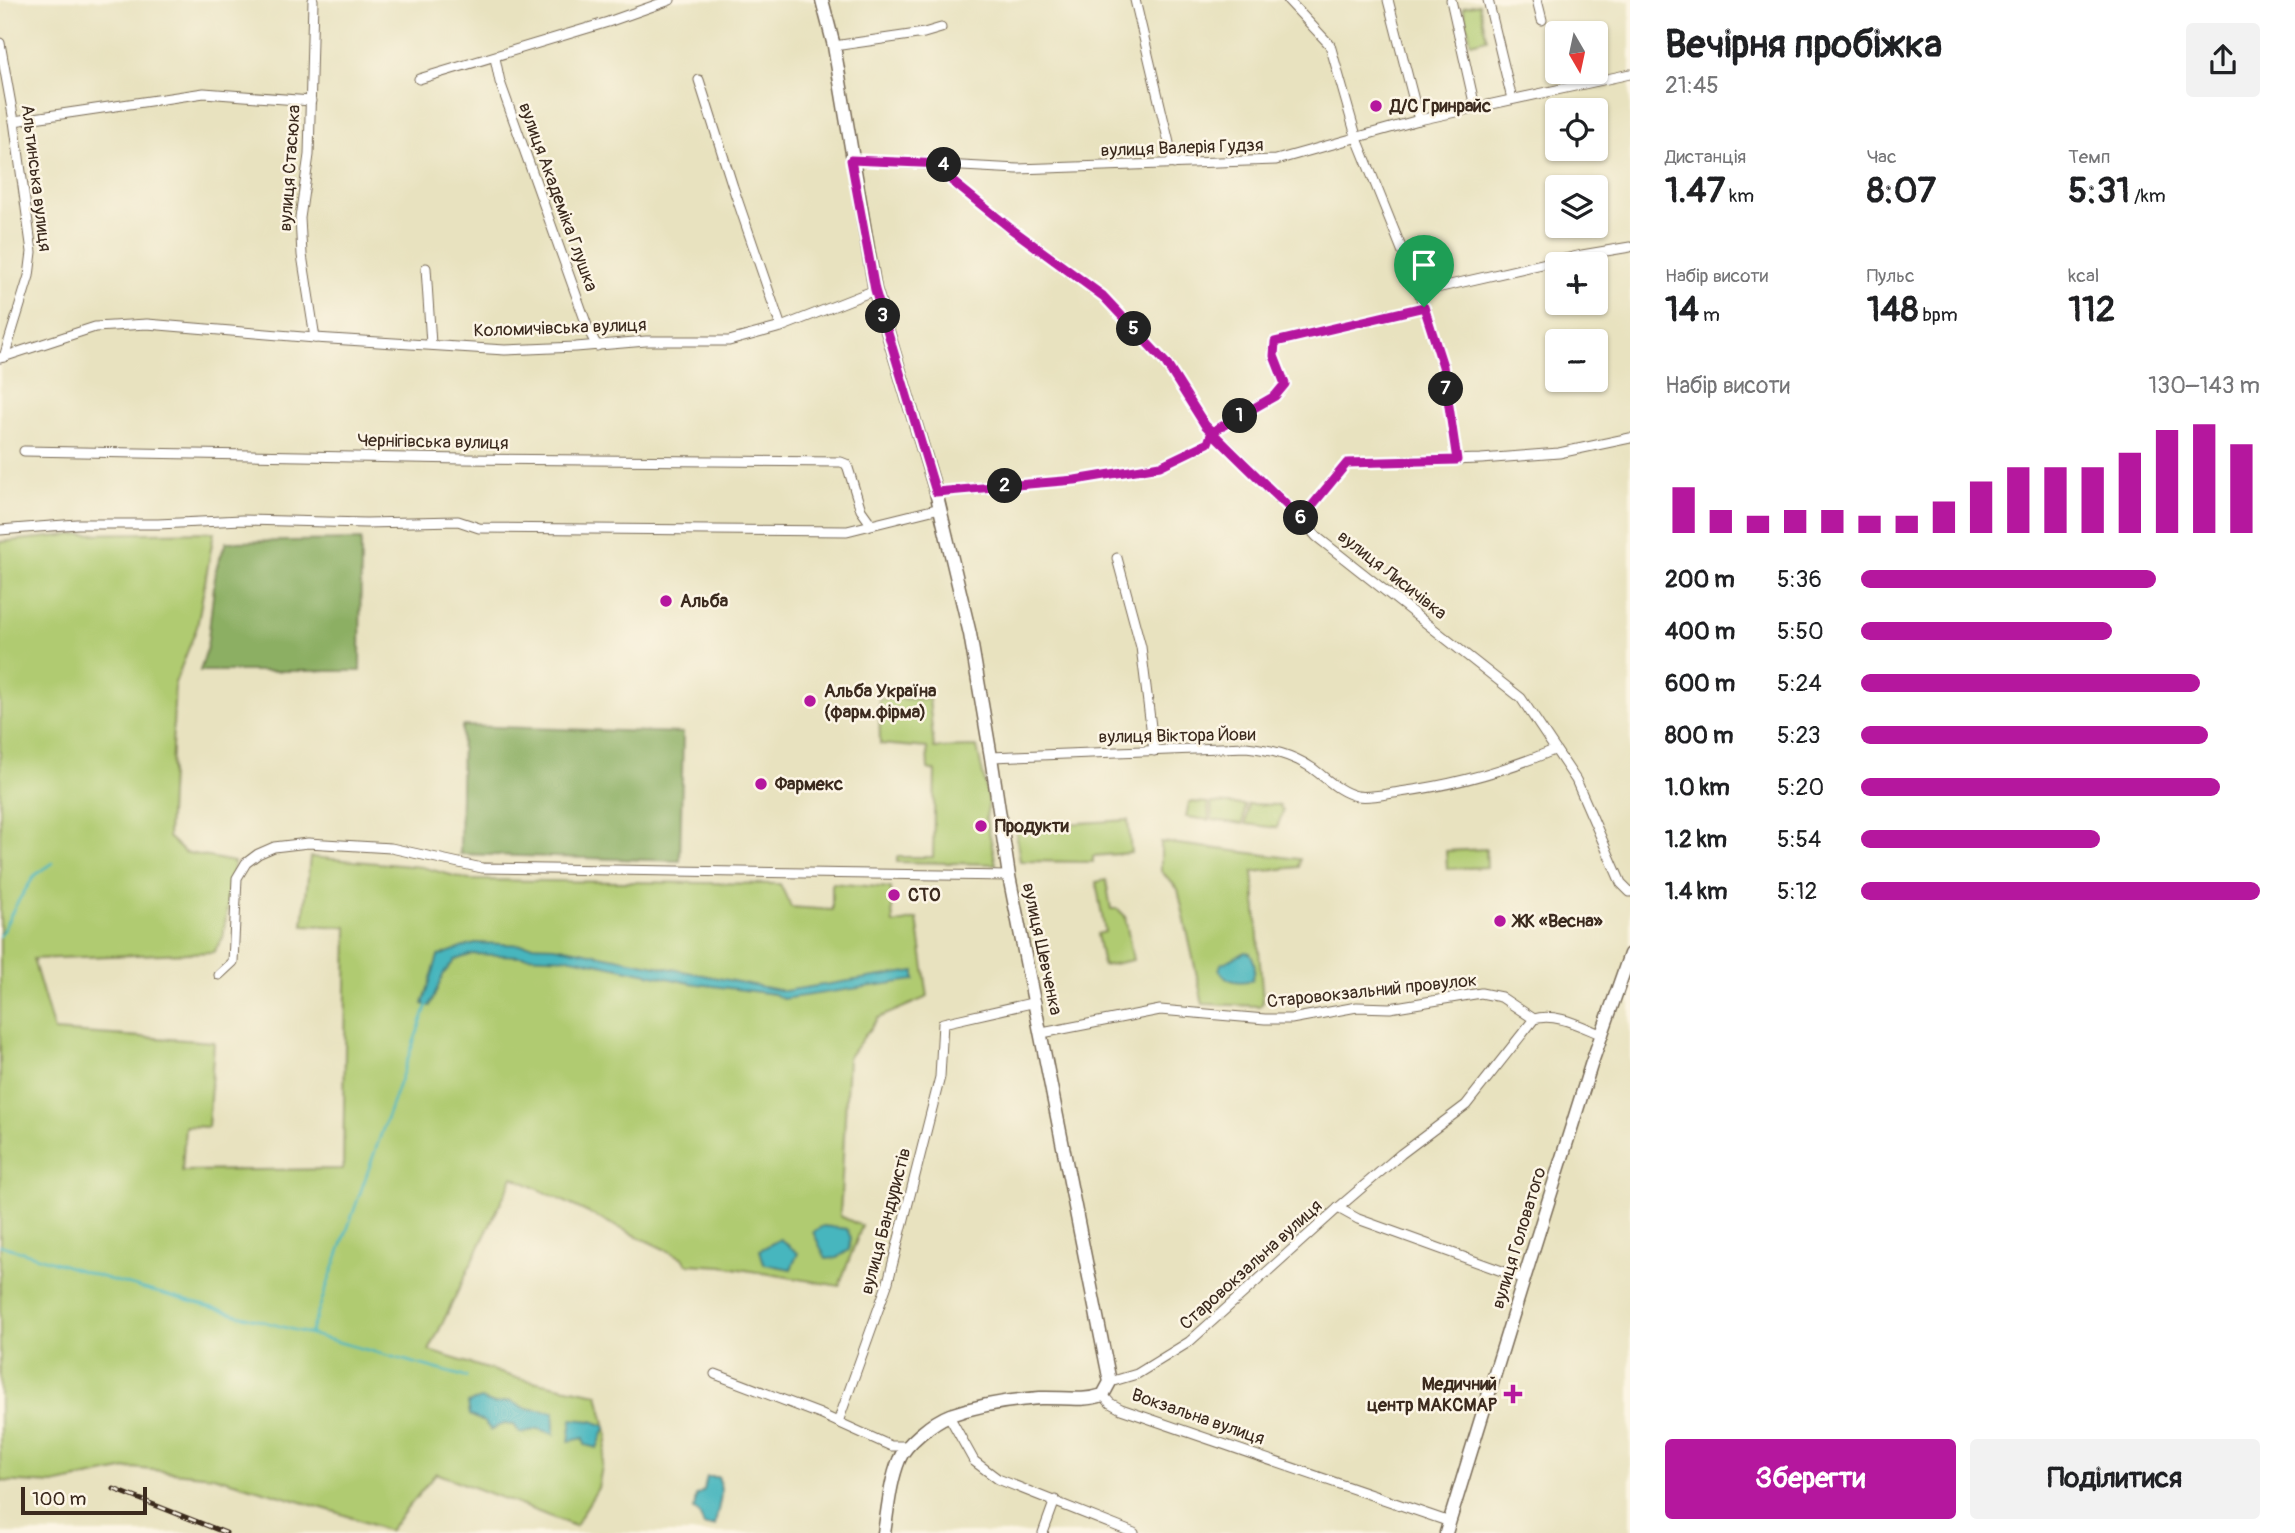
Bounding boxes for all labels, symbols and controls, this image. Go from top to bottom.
north arrow [1545,21,1608,84]
map controls [1545,21,1608,392]
text: Вечірня пробіжка [1665,21,1942,69]
button: share [2186,23,2260,97]
text: 21:45 [1665,71,1719,100]
place label: Д/С Гринрайс [1389,95,1491,118]
marker: Д/С Гринрайс [1368,98,1384,114]
button: locate [1545,98,1608,161]
street label: вулиця Академіка Глушка [513,99,603,295]
street label: Альтинська вулиця [16,103,56,253]
street label: вулиця Стасюка [274,104,306,232]
street label: вулиця Валерія Гудзя [1100,134,1264,162]
text: Дистанція [1665,145,1746,169]
text: Час [1867,145,1897,169]
text: Темп [2068,145,2110,169]
pin: 4 [926,148,962,182]
text: 4 [938,152,949,176]
text: 1.47 [1665,169,1725,213]
text: 8:07 [1867,169,1936,213]
text: 5:31 [2068,169,2130,213]
button: layers [1545,175,1608,238]
text: km [1725,184,1754,208]
text: /km [2130,184,2166,208]
pin [1394,235,1454,307]
icon: arrive [1405,246,1443,284]
button: + [1545,252,1608,315]
text: Набір висоти [1665,264,1768,288]
text: Пульс [1867,264,1915,288]
text: kcal [2068,264,2099,288]
text: 14 [1665,288,1699,332]
text: 148 [1867,288,1918,332]
text: 112 [2068,288,2115,332]
pin: 3 [866,298,900,334]
text: 3 [877,303,888,327]
text: m [1699,303,1720,327]
text: bpm [1918,303,1958,327]
pin: 5 [1116,312,1152,346]
street label: Коломичівська вулиця [473,313,647,343]
text: 5 [1128,316,1139,340]
button: − [1545,329,1608,392]
text: Набір висоти [1665,371,1790,400]
text: 130–143 m [2148,371,2260,400]
pin: 7 [1428,372,1464,406]
text: 7 [1440,376,1451,400]
pin: 1 [1222,398,1258,434]
text: 1 [1236,403,1243,427]
street label: Чернігівська вулиця [357,429,509,455]
pin: 2 [988,468,1023,504]
text: 2 [999,473,1010,497]
pin: 6 [1284,500,1318,536]
text: 6 [1295,505,1306,529]
street label: вулиця Лисичівка [1333,525,1451,625]
text: 200 m [1665,565,1735,594]
text: 5:36 [1777,565,1822,594]
place label: Альба [680,590,729,613]
marker: Альба [658,593,674,609]
text: 400 m [1665,617,1735,646]
text: 5:50 [1777,617,1824,646]
text: 600 m [1665,669,1735,698]
text: 5:24 [1777,669,1822,698]
place label: Альба Україна (фарм.фірма) [824,680,937,724]
marker: Альба Україна (фарм.фірма) [802,693,818,709]
text: 800 m [1665,721,1733,750]
text: 5:23 [1777,721,1821,750]
street label: вулиця Віктора Йови [1098,723,1256,749]
place label: Фармекс [774,773,843,796]
text: 1.0 km [1665,773,1730,802]
text: 5:20 [1777,773,1824,802]
marker: Фармекс [753,776,769,792]
place label: Продукти [995,815,1069,838]
marker: Продукти [973,818,989,834]
text: 1.2 km [1665,825,1727,854]
text: 5:54 [1777,825,1821,854]
text: 1.4 km [1665,877,1727,906]
text: 5:12 [1777,877,1817,906]
street label: вулиця Шевченка [1017,881,1067,1017]
place label: СТО [908,884,941,907]
marker: СТО [886,887,902,903]
place label: ЖК «Весна» [1511,910,1604,933]
marker: ЖК «Весна» [1492,913,1508,929]
street label: Старовокзальний провулок [1266,969,1478,1013]
street label: вулиця Бандуристів [855,1145,917,1297]
street label: вулиця Головатого [1487,1164,1552,1312]
street label: Старовокзальна вулиця [1175,1195,1327,1335]
place label: Медичний центр МАКСМАР [1367,1373,1498,1417]
street label: Вокзальна вулиця [1129,1384,1267,1450]
marker: Медичний центр МАКСМАР [1503,1384,1523,1404]
button: Зберегти [1665,1439,1956,1519]
button: Поділитися [1970,1439,2260,1519]
scale bar [21,1484,147,1516]
text: 100 m [32,1487,86,1511]

